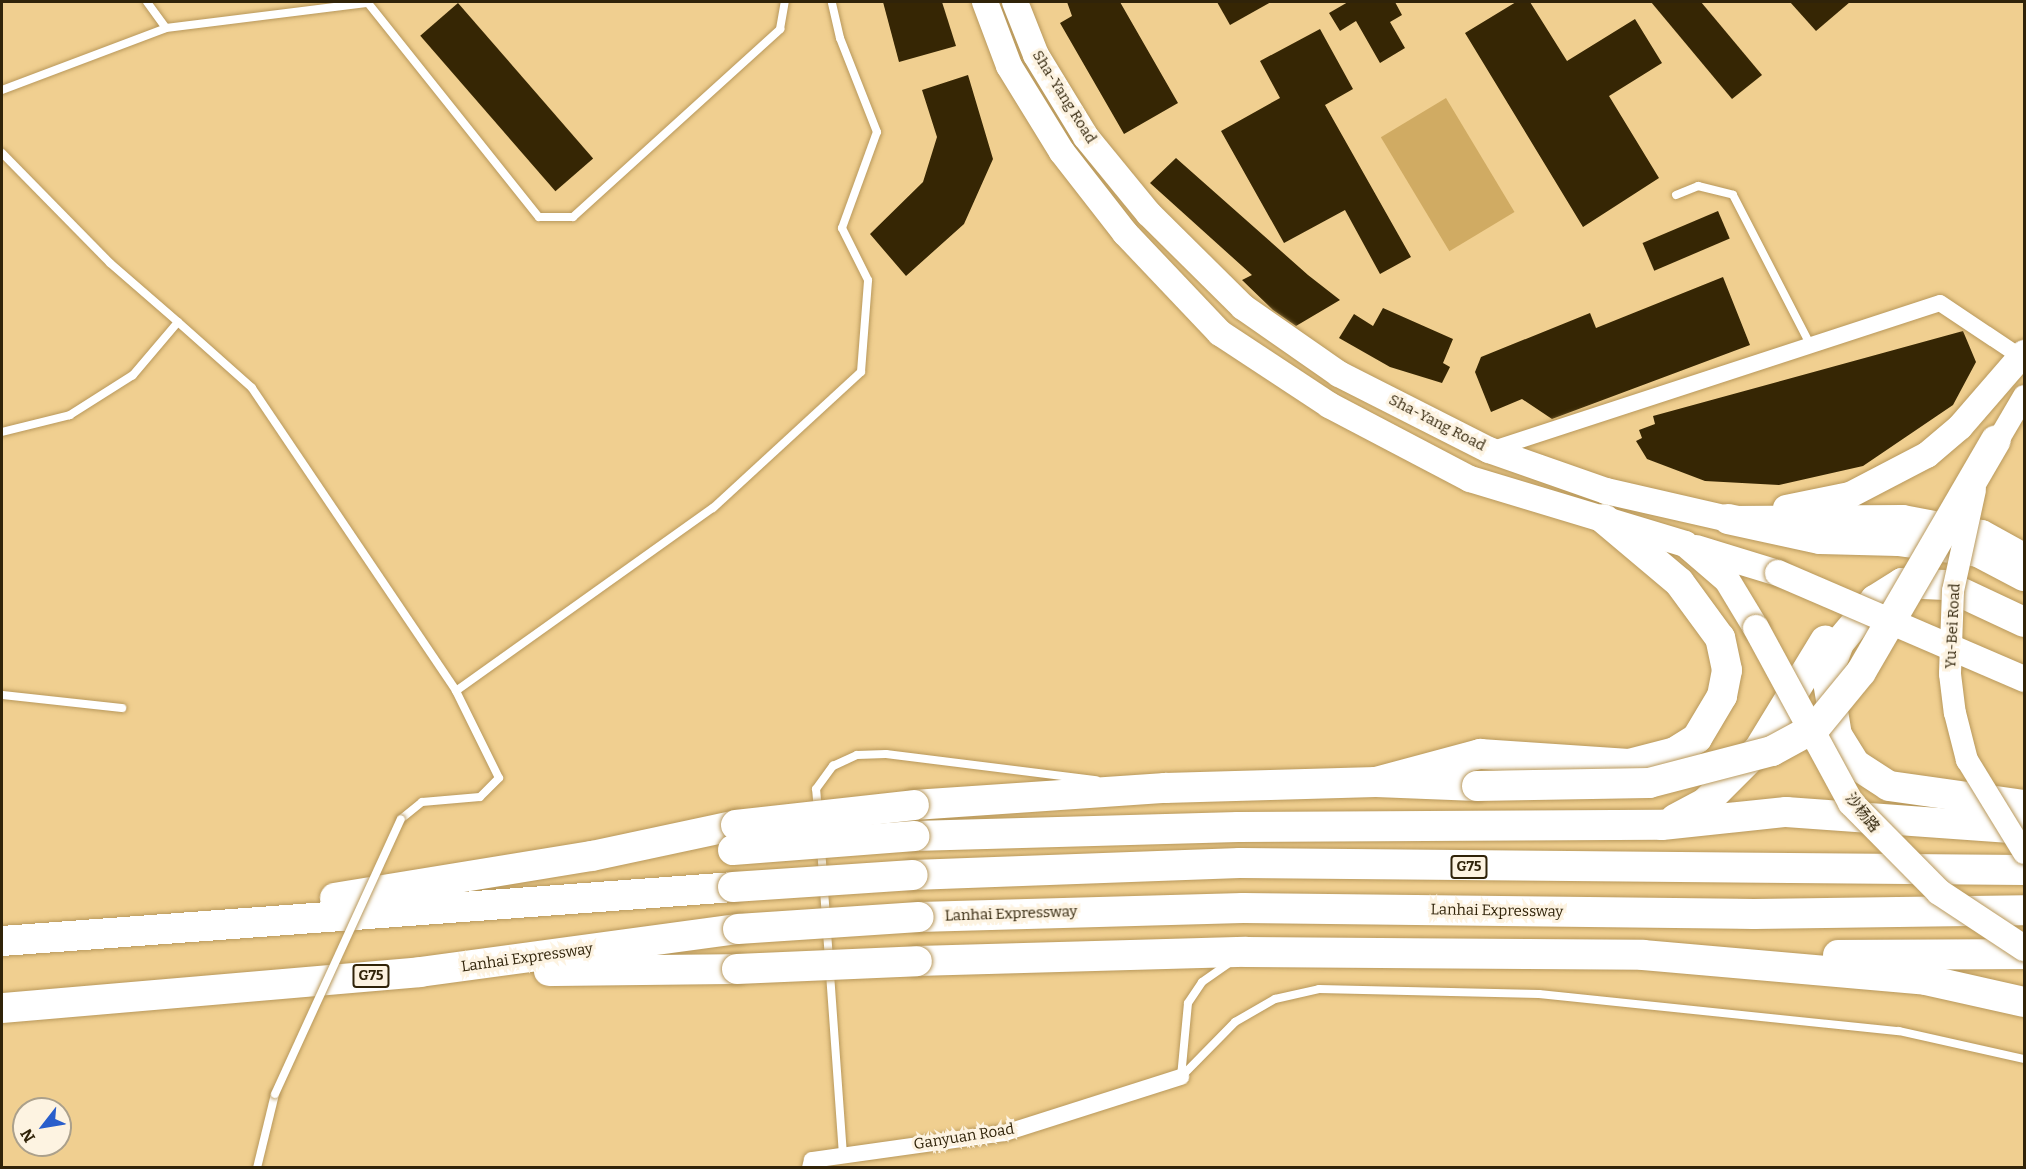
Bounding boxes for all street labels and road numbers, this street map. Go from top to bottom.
street label: Sha-Yang Road [1028,47,1100,147]
street label: Sha-Yang Road [1386,391,1488,455]
street label: Yu-Bei Road [1942,583,1964,669]
street label: 沙杨路 [1841,790,1883,836]
road number: G75 [1450,856,1488,878]
street label: Lanhai Expressway [1431,901,1563,921]
street label: Lanhai Expressway [944,903,1078,925]
street label: Lanhai Expressway [460,940,594,976]
road number: G75 [352,965,391,987]
street label: Ganyuan Road [913,1120,1015,1154]

